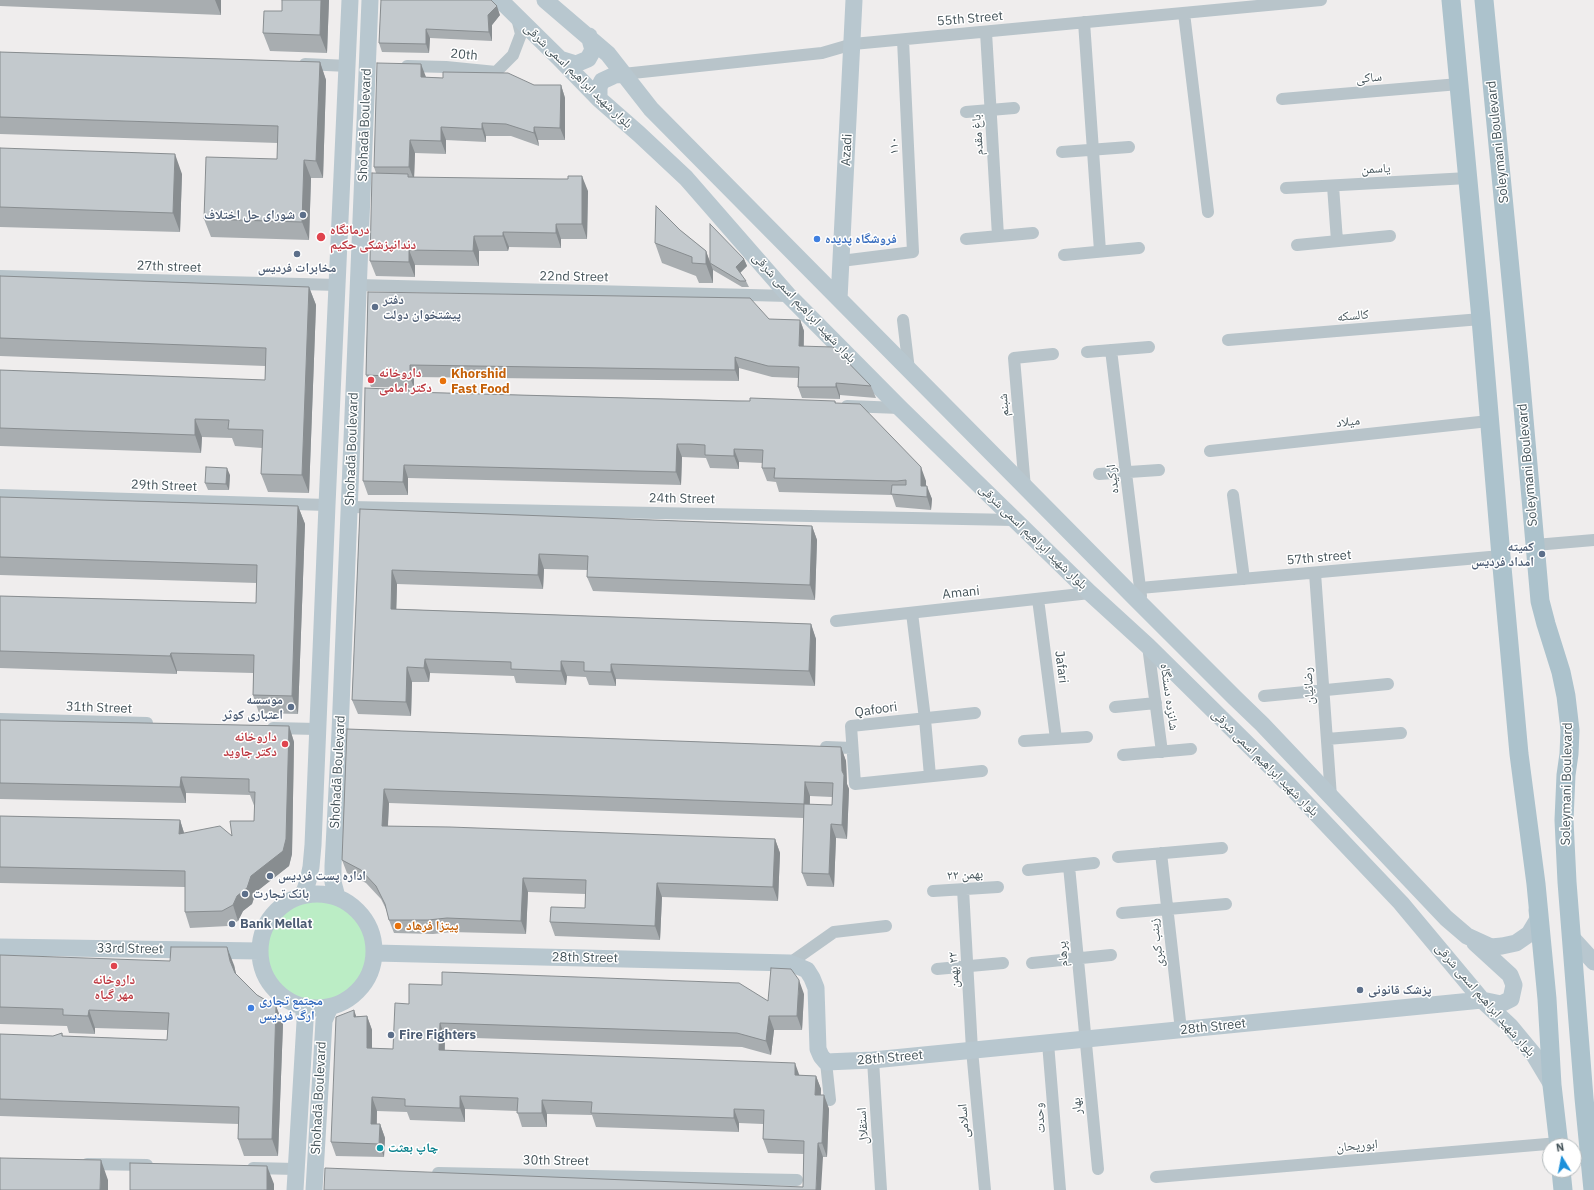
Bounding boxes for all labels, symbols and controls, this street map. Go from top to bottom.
street label: 55th Street [936,8,1004,30]
street label: بلوار شهید ابراهیم اسمی شرقی [520,20,636,132]
street label: 20th [450,46,478,64]
street label: Shohadā Boulevard [355,68,375,182]
street label: ساکی [1355,69,1383,87]
street label: Soleymani Boulevard [1484,80,1512,204]
street label: باغ مقدم [969,114,987,156]
street label: Azadi [838,134,856,166]
street label: ۱۱۰ [886,137,902,155]
street label: یاسمن [1361,160,1391,178]
place label: شورای حل اختلاف [204,207,295,223]
marker: شورای حل اختلاف [298,210,308,220]
place label: درمانگاه دندانپزشکی حکیم [330,222,416,253]
marker: درمانگاه دندانپزشکی حکیم [315,231,327,243]
place label: فروشگاه پدیده [825,231,897,247]
marker: فروشگاه پدیده [812,234,822,244]
marker: مخابرات فردیس [292,249,302,259]
street label: بلوار شهید ابراهیم اسمی شرقی [749,250,859,366]
street label: 27th street [136,258,202,276]
place label: مخابرات فردیس [258,260,336,276]
street label: 22nd Street [539,269,609,285]
place label: دفتر پیشتخوان دولت [383,292,461,323]
marker: دفتر پیشتخوان دولت [370,302,380,312]
street label: کالسکه [1336,307,1370,325]
place label: داروخانه دکتر امامی [379,365,432,396]
place label: Khorshid Fast Food [451,366,510,397]
marker: داروخانه دکتر امامی [366,375,376,385]
marker: Khorshid Fast Food [438,376,448,386]
street label: Shohadā Boulevard [342,392,362,506]
street label: شبنم [995,393,1013,417]
street label: Soleymani Boulevard [1515,403,1541,527]
street label: میلاد [1335,413,1361,431]
street label: ارکیده [1103,463,1123,495]
street label: 29th Street [131,477,197,495]
street label: بلوار شهید ابراهیم اسمی شرقی [975,481,1091,593]
street label: 24th Street [649,491,715,507]
place label: کمیته امداد فردیس [1471,539,1534,570]
street label: 57th street [1286,547,1352,569]
marker: کمیته امداد فردیس [1537,549,1547,559]
street label: Amani [942,583,980,603]
street label: Jafari [1051,650,1071,684]
street label: شانزده دستگاه [1157,662,1181,732]
street label: رضائیان [1300,667,1318,705]
place label: موسسه اعتباری کوثر [222,692,283,723]
street label: 31th Street [66,699,132,717]
street label: Qafoori [854,699,898,721]
marker: موسسه اعتباری کوثر [286,702,296,712]
street label: بلوار شهید ابراهیم اسمی شرقی [1208,706,1322,820]
street label: Shohadā Boulevard [327,715,349,829]
street label: Soleymani Boulevard [1558,722,1576,846]
place label: داروخانه دکتر جاوید [223,729,277,760]
marker: داروخانه دکتر جاوید [280,739,290,749]
street label: ۲۲ بهمن [946,866,984,884]
place label: اداره پست فردیس [278,868,366,884]
marker: اداره پست فردیس [265,871,275,881]
place label: بانک تجارت [253,886,309,902]
marker: بانک تجارت [240,889,250,899]
place label: Bank Mellat [240,916,312,932]
place label: پیتزا فرهاد [406,918,459,934]
street label: زینب کبری [1146,918,1168,968]
marker: Bank Mellat [227,919,237,929]
marker: پیتزا فرهاد [393,921,403,931]
street label: پرهام [1054,940,1072,968]
street label: بلوار شهید ابراهیم اسمی شرقی [1432,940,1538,1060]
street label: 33rd Street [97,941,163,957]
street label: 28th Street [552,950,618,966]
street label: ٢٢ بهمن [945,951,963,989]
marker: داروخانه مهر گیاه [109,961,119,971]
place label: داروخانه مهر گیاه [93,972,135,1003]
place label: پزشک قانونی [1368,982,1432,998]
marker: پزشک قانونی [1355,985,1365,995]
place label: مجتمع تجاری ارگ فردیس [259,993,323,1024]
marker: مجتمع تجاری ارگ فردیس [246,1003,256,1013]
street label: 28th Street [1179,1016,1247,1038]
place label: Fire Fighters [399,1027,476,1043]
marker: Fire Fighters [386,1030,396,1040]
street label: Shohadā Boulevard [308,1041,330,1155]
street label: 28th Street [856,1047,924,1069]
street label: بهار [1068,1097,1086,1115]
street label: وحدت [1031,1102,1049,1134]
street label: اسلامی [955,1103,973,1139]
street label: استقلال [854,1107,872,1145]
street label: ابوریحان [1336,1136,1378,1156]
north arrow [1542,1138,1582,1178]
place label: چاپ بعثت [388,1140,438,1156]
text: N [1555,1140,1565,1155]
marker: چاپ بعثت [375,1143,385,1153]
street label: 30th Street [523,1153,589,1169]

